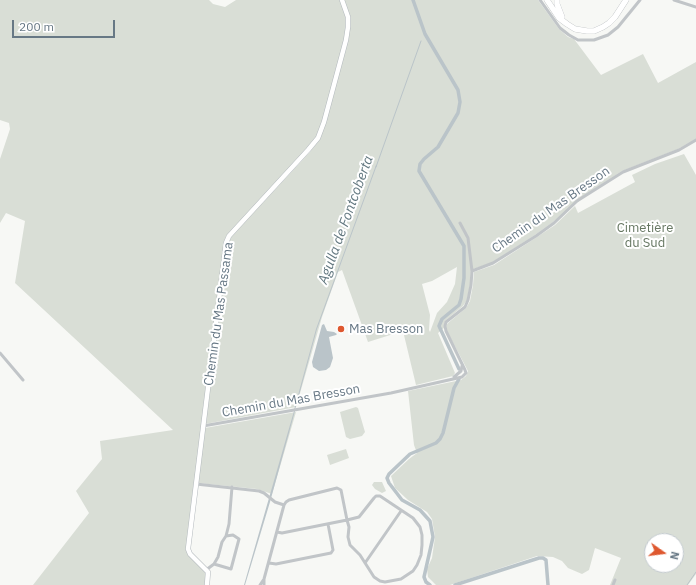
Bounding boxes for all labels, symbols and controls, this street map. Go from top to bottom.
scale bar [14,12,117,38]
text: 200 m [19,19,54,34]
water label: Agulla de Fontcoberta [315,153,377,287]
street label: Chemin du Mas Bresson [489,163,613,257]
park label: Cimetière du Sud [617,220,673,251]
street label: Chemin du Mas Passama [201,241,237,387]
place label: Mas Bresson [349,321,423,337]
marker: Mas Bresson [336,324,346,334]
street label: Chemin du Mas Bresson [221,381,361,421]
north arrow [644,533,684,573]
text: N [667,550,682,561]

